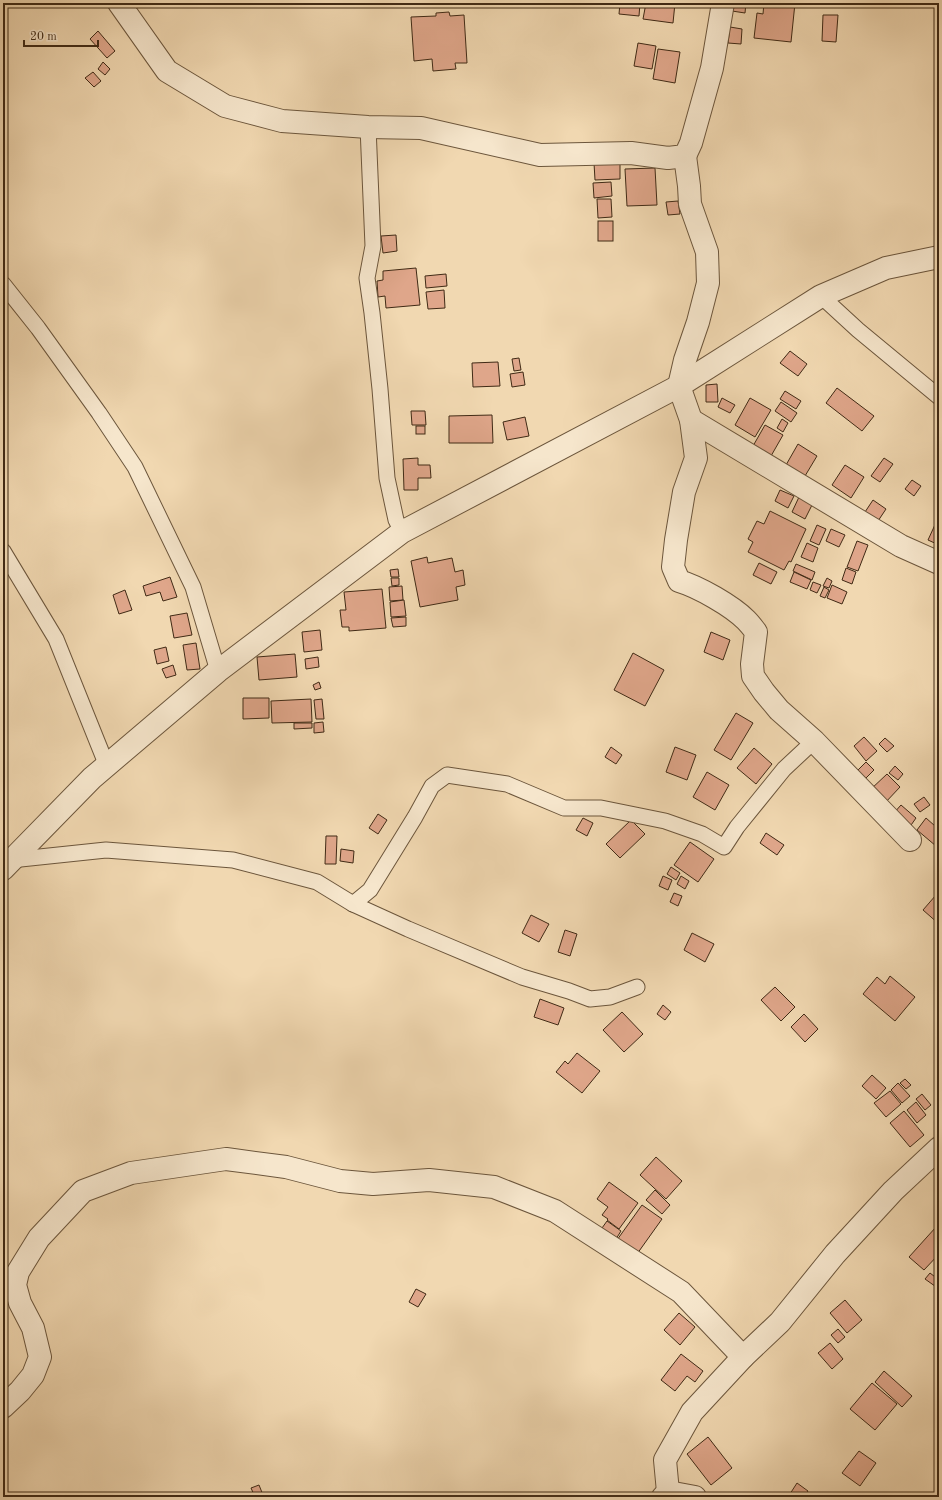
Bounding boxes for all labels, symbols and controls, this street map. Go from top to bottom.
scale bar [24,22,98,48]
text: 20 m [30,31,57,43]

